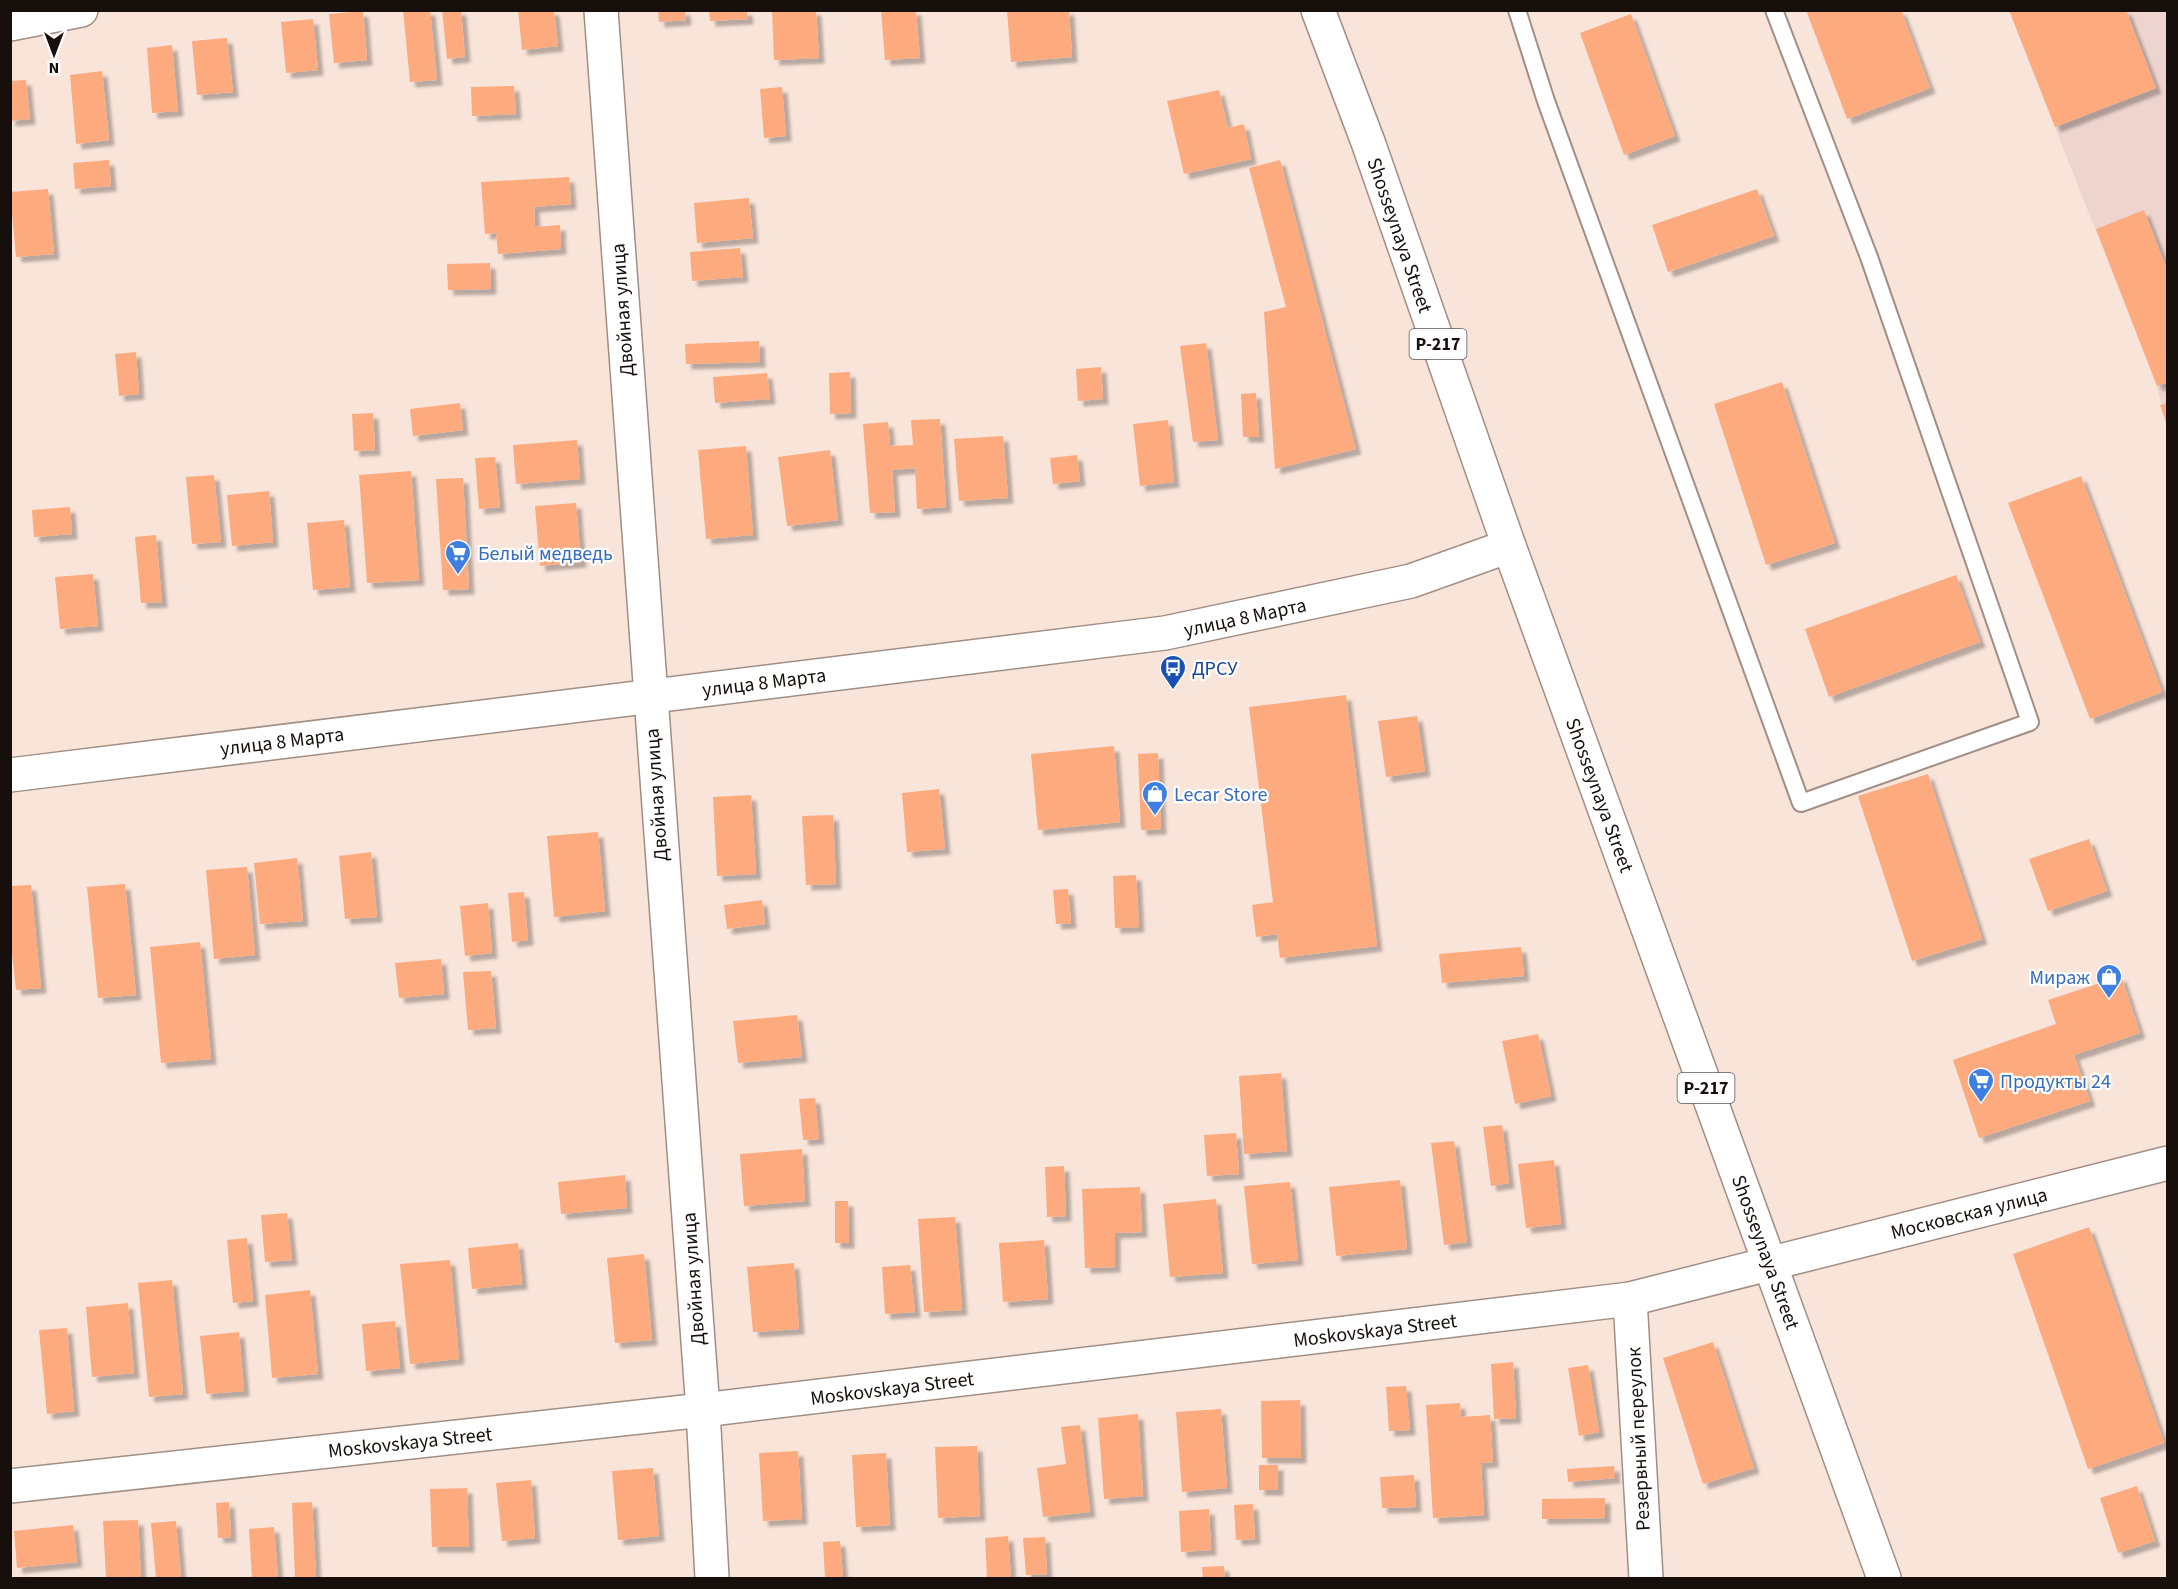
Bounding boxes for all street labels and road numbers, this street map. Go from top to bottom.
street label: Shosseynaya Street [1359,154,1439,317]
street label: Двойная улица [604,242,642,377]
road number: Р-217 [1410,329,1466,359]
street label: улица 8 Марта [1181,591,1309,645]
street label: улица 8 Марта [701,662,828,704]
street label: Shosseynaya Street [1558,714,1640,877]
street label: улица 8 Марта [219,721,346,763]
street label: Двойная улица [638,727,676,862]
road number: Р-217 [1678,1073,1734,1103]
street label: Shosseynaya Street [1724,1171,1806,1334]
street label: Московская улица [1888,1181,2051,1247]
street label: Двойная улица [675,1211,713,1346]
street label: Moskovskaya Street [1292,1307,1459,1355]
street label: Резервный переулок [1620,1346,1658,1531]
street label: Moskovskaya Street [809,1365,976,1413]
street label: Moskovskaya Street [327,1420,494,1466]

